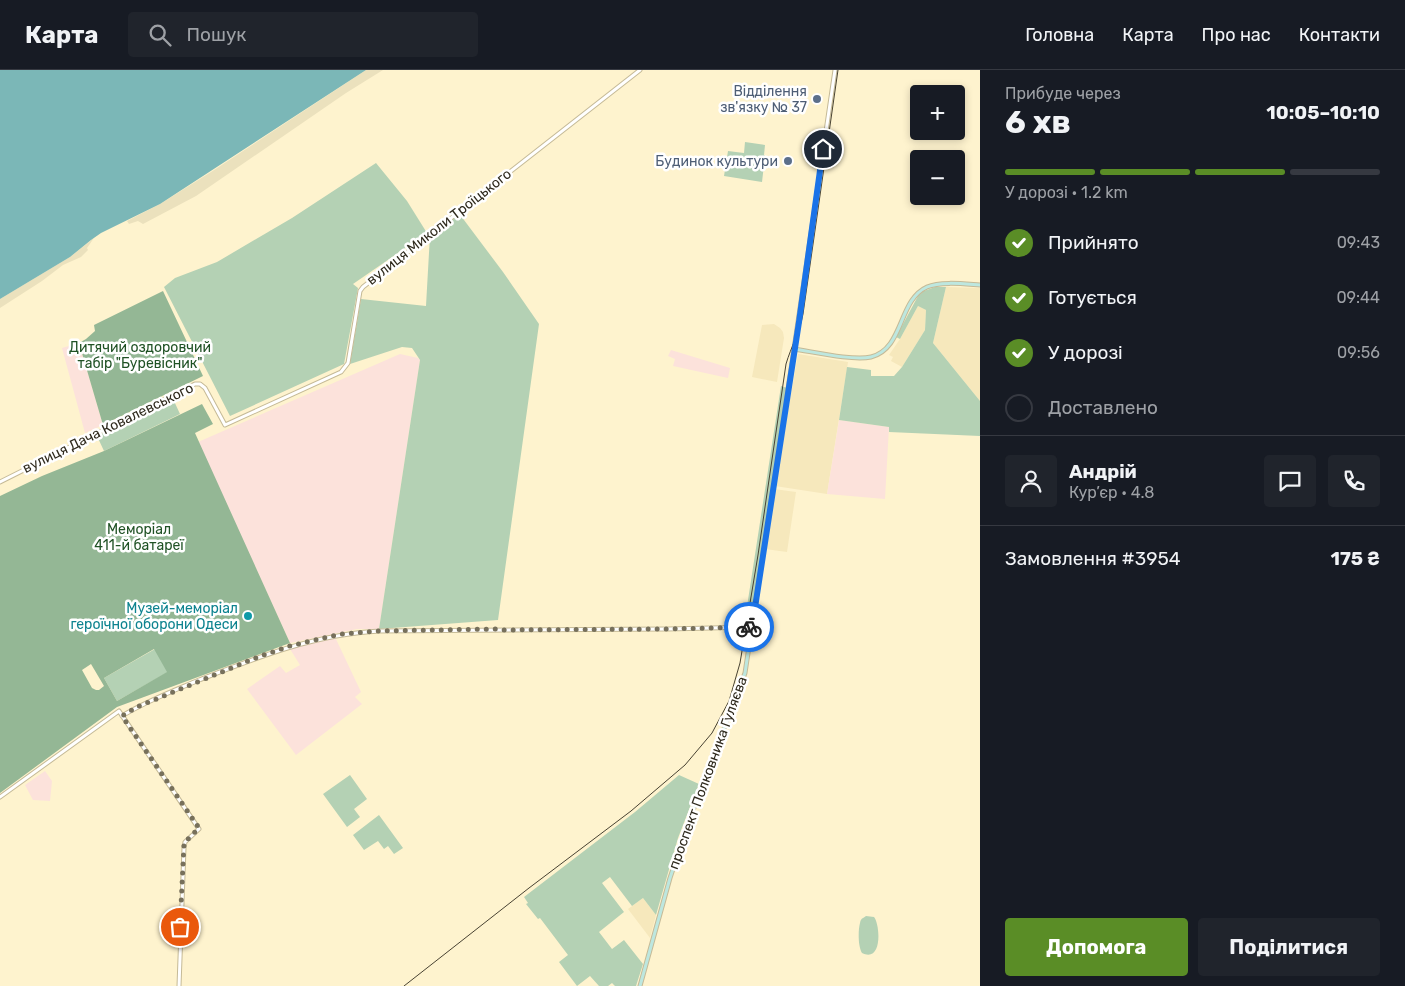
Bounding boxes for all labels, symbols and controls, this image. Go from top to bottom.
search box [128,12,478,57]
text: Карта [25,21,98,49]
icon: search [146,21,174,49]
text: Пошук [186,23,246,46]
text: Головна [1025,24,1094,46]
text: Карта [1122,24,1174,46]
text: Про нас [1202,24,1271,46]
text: Контакти [1299,24,1380,46]
place label: Відділення зв'язку № 37 [720,83,807,116]
text: Прибуде через [1005,84,1121,103]
map controls [910,85,965,205]
button: + [910,85,965,140]
marker: Відділення зв'язку № 37 [811,93,823,105]
text: 10:05–10:10 [1266,101,1380,124]
text: 6 хв [1005,103,1071,141]
pin [802,128,844,170]
icon: home [809,135,837,163]
button: − [910,150,965,205]
place label: Будинок культури [655,153,778,170]
marker: Будинок культури [782,155,794,167]
street label: вулиця Миколи Троїцького [363,165,515,289]
text: У дорозі · 1.2 km [1005,183,1128,202]
icon: check [1005,229,1033,257]
text: Прийнято [1048,231,1139,254]
text: 09:43 [1337,233,1380,252]
icon: check [1005,284,1033,312]
text: Готується [1048,286,1137,309]
text: 09:44 [1336,288,1380,307]
park label: Дитячий оздоровчий табір "Буревісник" [69,339,211,372]
icon: check [1005,339,1033,367]
text: У дорозі [1048,341,1123,364]
text: 09:56 [1337,343,1380,362]
street label: вулиця Дача Ковалевського [20,379,196,477]
text: Доставлено [1048,396,1158,419]
button: person [1005,455,1057,507]
button: chat [1264,455,1316,507]
button: phone [1328,455,1380,507]
text: Андрій [1069,460,1137,483]
text: Кур’єр · 4.8 [1069,483,1154,502]
park label: Меморіал 411-й батареї [94,521,184,554]
text: Замовлення #3954 [1005,547,1181,570]
text: 175 ₴ [1330,547,1380,570]
place label: Музей-меморіал героїчної оборони Одеси [70,600,238,633]
courier [724,602,774,652]
marker: Музей-меморіал героїчної оборони Одеси [242,610,254,622]
icon: bike [735,613,763,641]
street label: проспект Полковника Гуляєва [665,674,751,872]
pin [159,906,201,948]
icon: bag [166,913,194,941]
button: Допомога [1005,918,1188,976]
button: Поділитися [1198,918,1380,976]

